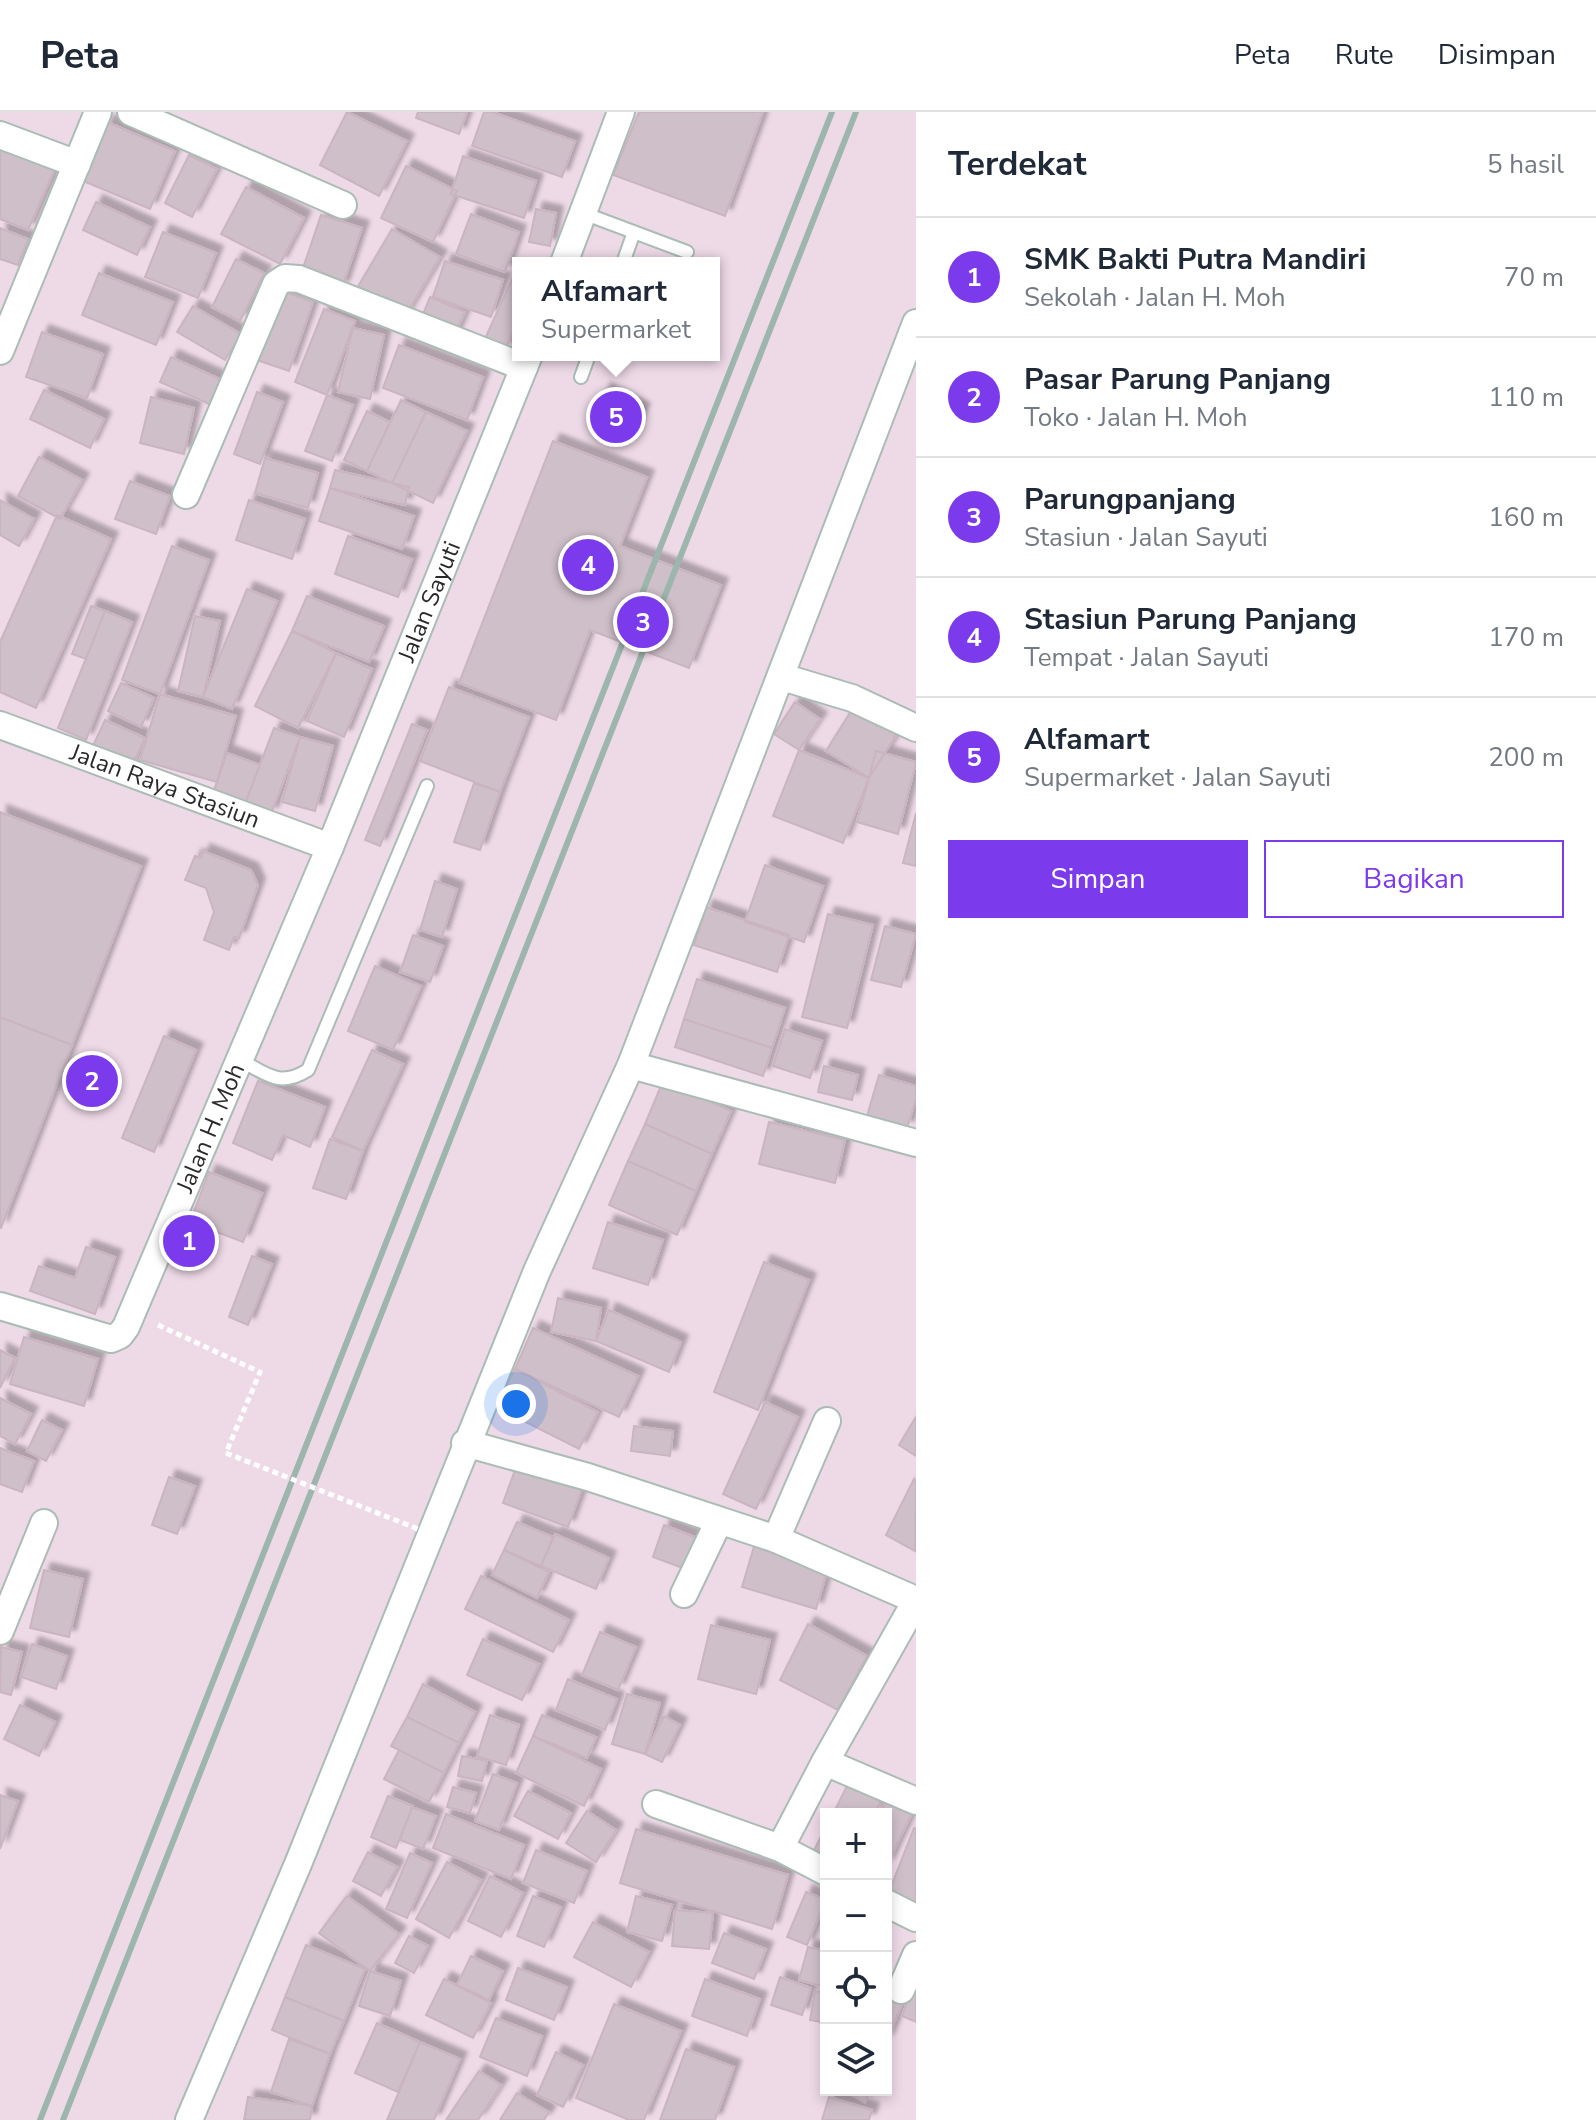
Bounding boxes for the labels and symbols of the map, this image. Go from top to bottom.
pin: 5 [590,387,642,447]
pin: 4 [562,535,614,595]
street label: Jalan Sayuti [390,536,468,667]
pin: 3 [617,592,669,652]
street label: Jalan Raya Stasiun [65,736,264,836]
pin: 2 [66,1051,118,1111]
street label: Jalan H. Moh [169,1058,252,1198]
pin: 1 [163,1211,215,1271]
your location [496,1384,536,1424]

